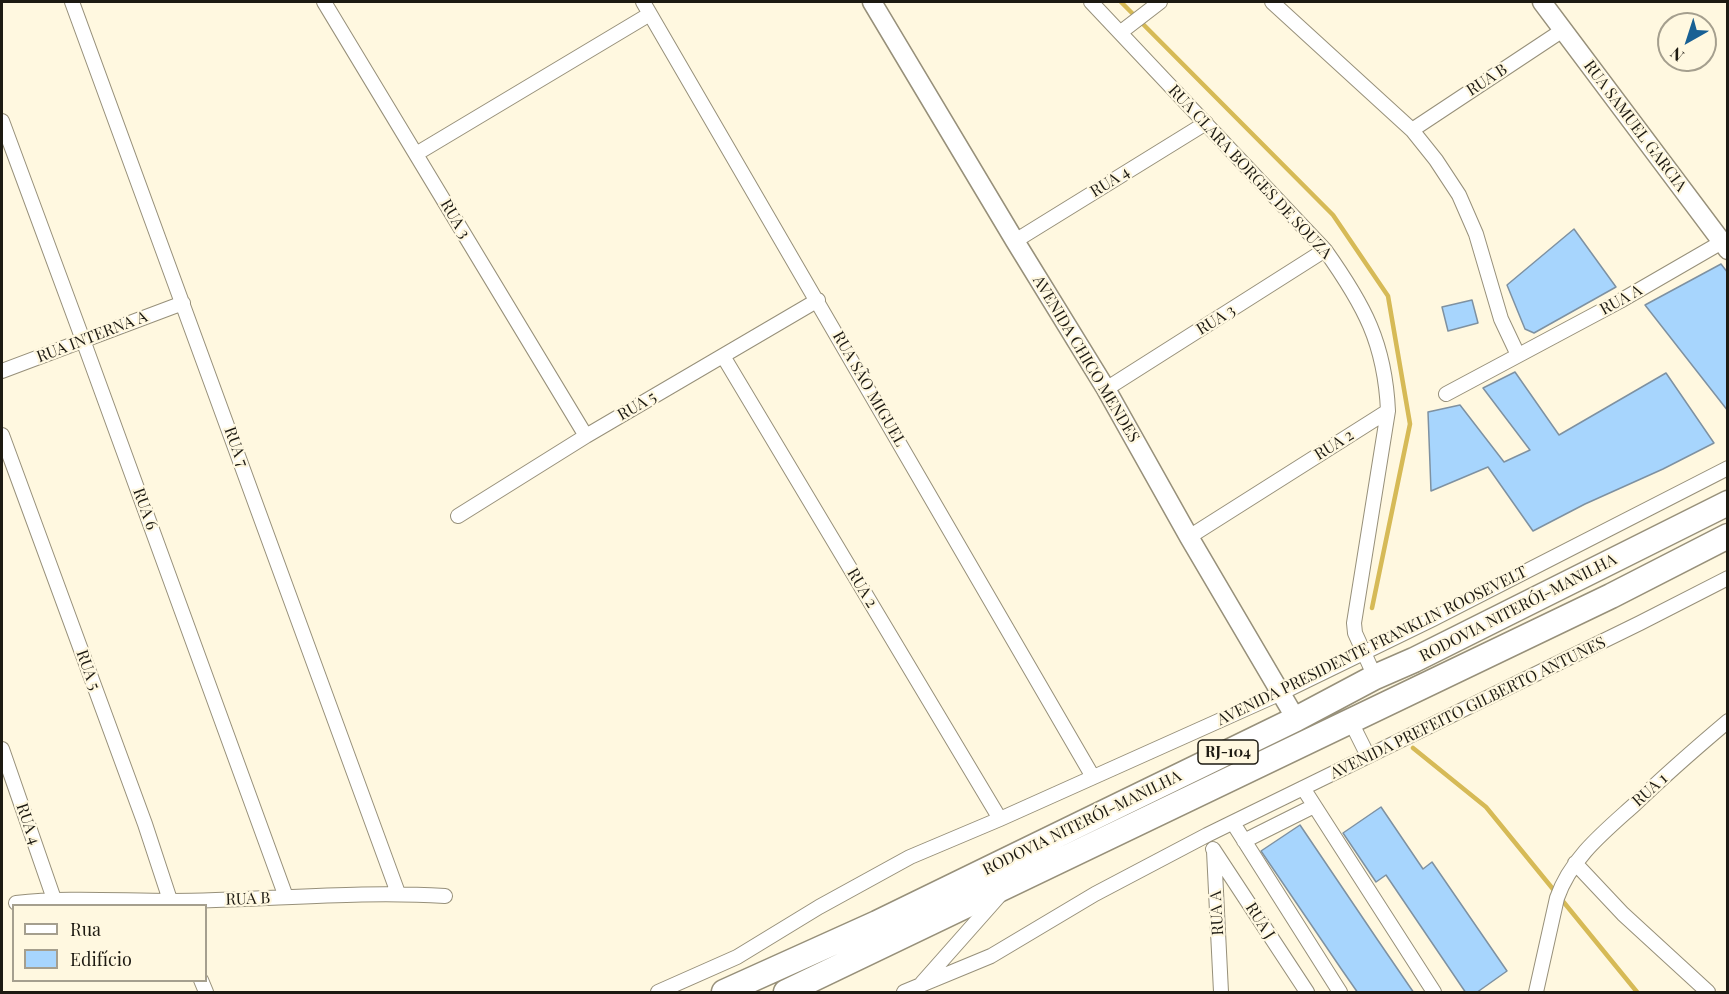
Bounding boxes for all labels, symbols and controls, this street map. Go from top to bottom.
north arrow [1657,12,1717,72]
text: N [1666,43,1688,67]
street label: RUA SAMUEL GARCIA [1579,57,1691,195]
street label: RUA B [1463,60,1511,100]
street label: RUA CLARA BORGES DE SOUZA [1164,81,1336,263]
street label: RUA 4 [1087,163,1133,201]
street label: RUA 3 [436,196,474,242]
street label: AVENIDA CHICO MENDES [1029,272,1143,446]
street label: RUA A [1597,281,1645,319]
street label: RUA 3 [1193,301,1239,339]
street label: RUA INTERNA A [34,307,150,367]
street label: RUA SÃO MIGUEL [828,328,910,450]
street label: RUA 5 [614,387,660,425]
street label: RUA 7 [220,424,252,470]
street label: RUA 2 [1311,426,1357,464]
street label: RUA 6 [129,485,161,533]
street label: RODOVIA NITERÓI-MANILHA [1416,550,1620,666]
street label: AVENIDA PRESIDENTE FRANKLIN ROOSEVELT [1214,562,1530,730]
street label: RUA 2 [843,565,881,611]
street label: AVENIDA PREFEITO GILBERTO ANTUNES [1327,633,1609,783]
street label: RUA 5 [72,647,104,693]
road number: RJ-104 [1198,740,1258,764]
street label: RODOVIA NITERÓI-MANILHA [980,766,1184,880]
street label: RUA 1 [1628,769,1672,811]
street label: RUA 4 [12,801,44,847]
street label: RUA B [225,889,271,909]
street label: RUA A [1206,890,1228,936]
street label: RUA J [1241,899,1279,943]
legend [12,904,207,982]
text: Rua [70,917,101,941]
text: Edifício [70,947,132,971]

